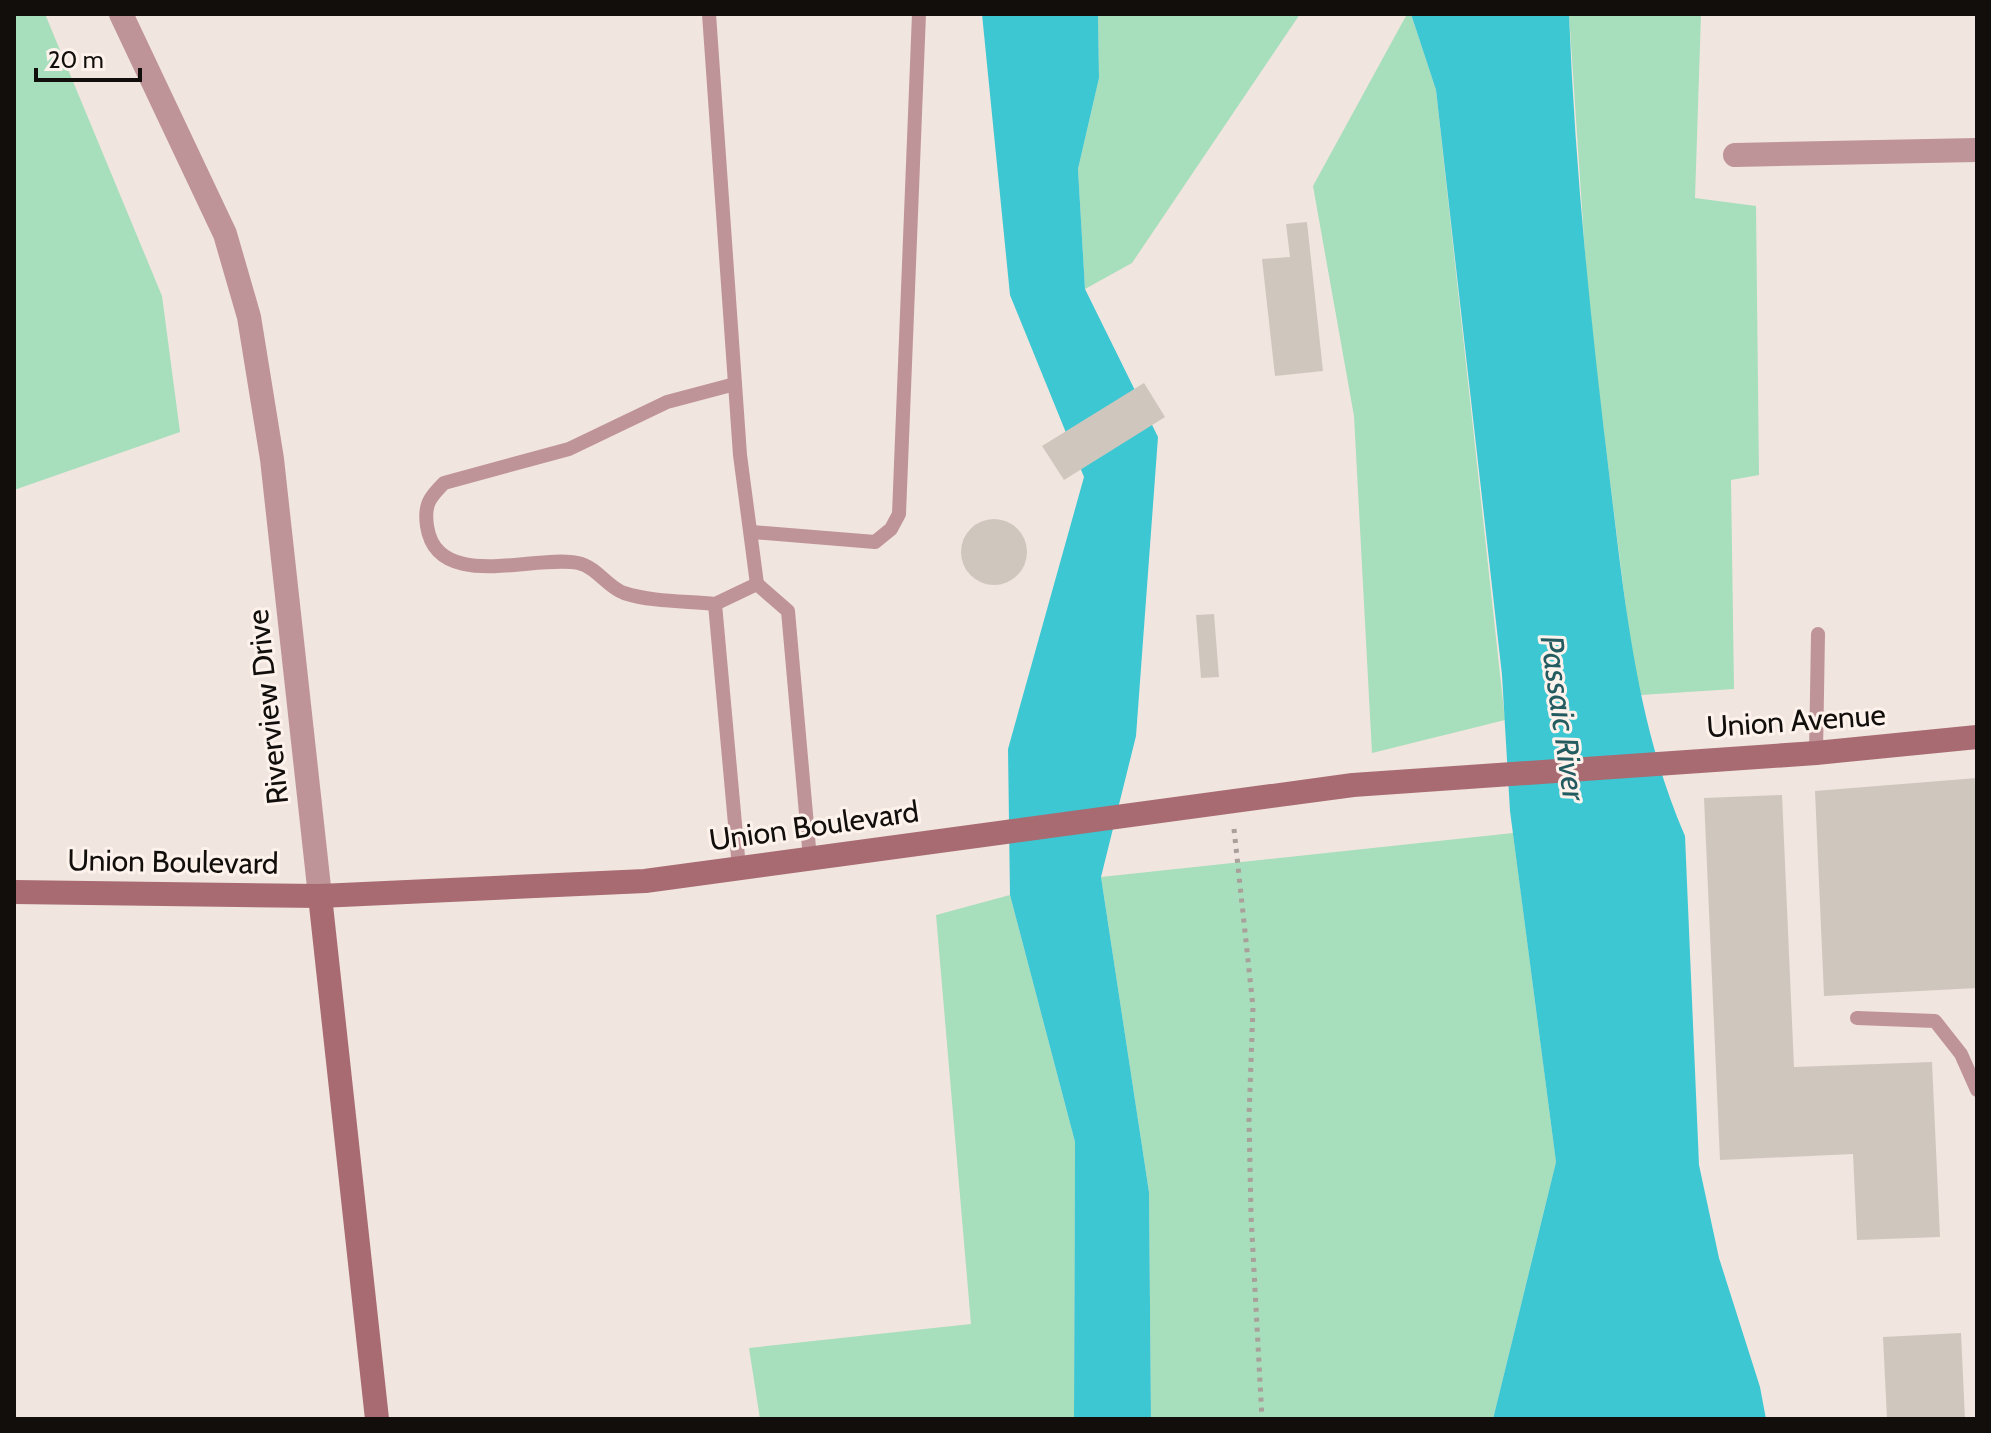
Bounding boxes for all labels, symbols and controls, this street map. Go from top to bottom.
scale bar [36,32,140,82]
text: 20 m [48,45,104,74]
street label: Riverview Drive [239,608,296,806]
water label: Passaic River [1533,633,1595,804]
street label: Union Avenue [1705,696,1887,745]
street label: Union Boulevard [707,792,921,859]
street label: Union Boulevard [67,841,279,882]

